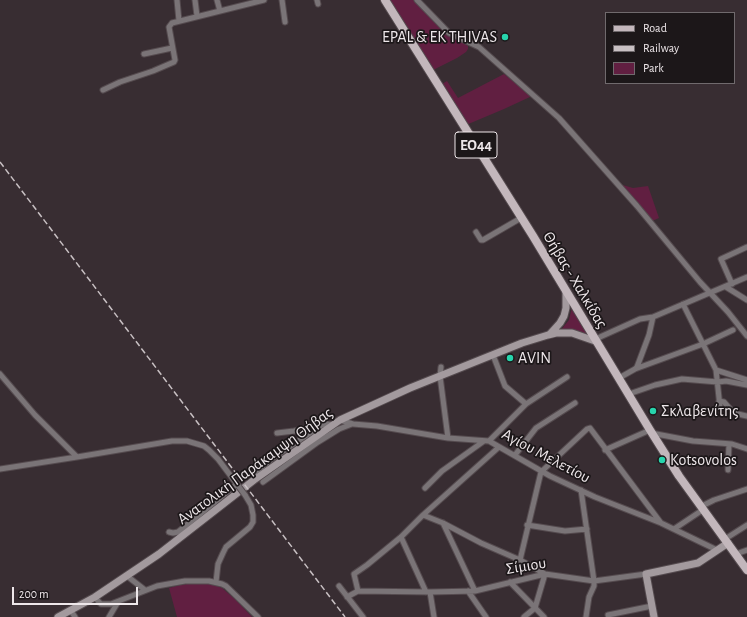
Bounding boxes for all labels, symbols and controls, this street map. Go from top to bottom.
legend [605,12,735,84]
text: Road [643,22,667,34]
place label: EPAL & EK THIVAS [382,27,497,47]
marker: EPAL & EK THIVAS [500,32,510,42]
text: Railway [643,42,679,54]
text: Park [643,62,664,74]
road number: ΕΟ44 [455,132,497,158]
street label: Θήβας - Χαλκίδας [539,228,611,332]
place label: AVIN [518,348,551,368]
marker: AVIN [505,353,515,363]
place label: Σκλαβενίτης [661,401,739,421]
street label: Ανατολική Παράκαμψη Θήβας [174,403,336,529]
marker: Σκλαβενίτης [648,406,658,416]
street label: Αγίου Μελετίου [498,425,594,487]
place label: Kotsovolos [670,450,737,470]
marker: Kotsovolos [657,455,667,465]
street label: Σίμιου [505,553,547,579]
scale bar [14,579,140,605]
text: 200 m [19,588,49,600]

